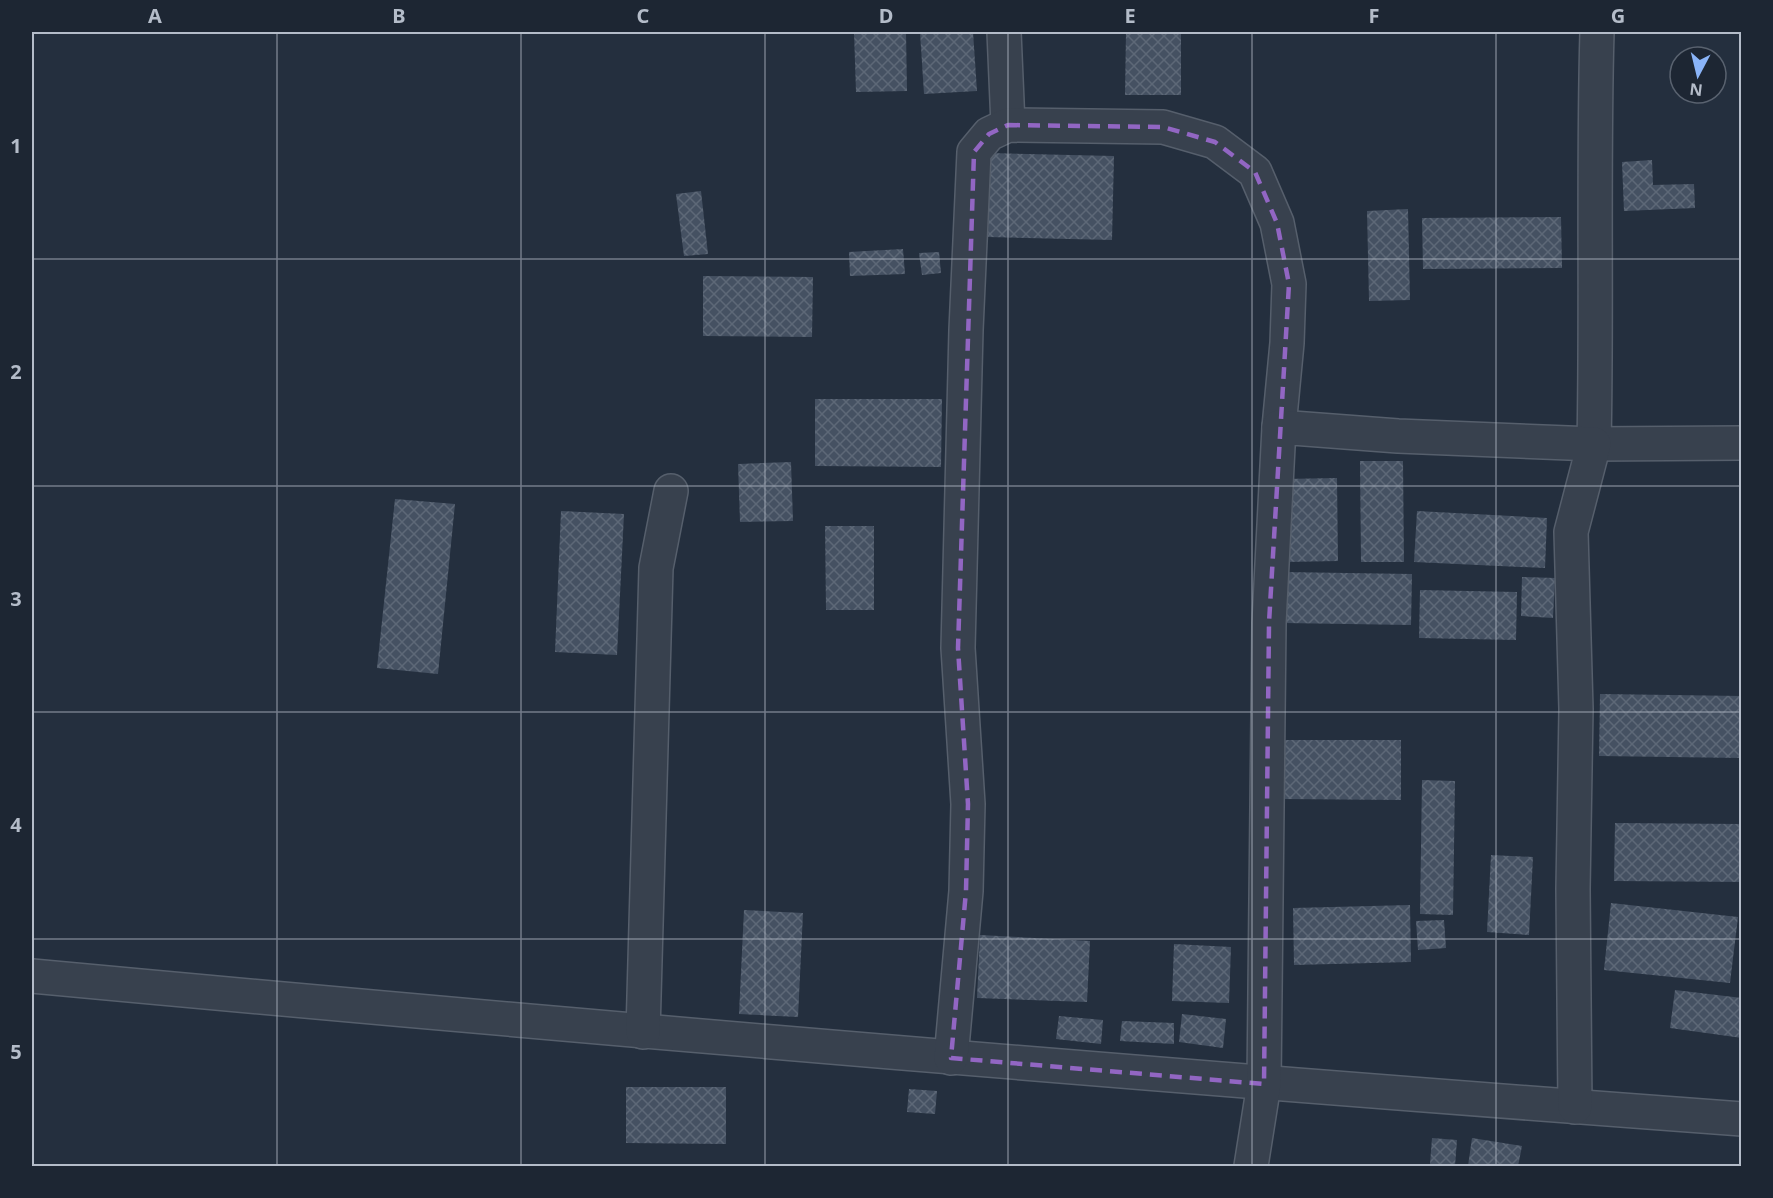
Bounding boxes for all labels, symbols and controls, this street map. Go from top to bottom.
text: A [148,2,162,29]
text: B [392,2,406,29]
text: C [637,2,650,29]
text: D [879,2,893,29]
text: E [1124,2,1136,29]
text: F [1369,2,1379,29]
text: G [1611,2,1625,29]
north arrow [1668,45,1728,105]
text: N [1688,78,1704,102]
text: 1 [10,132,22,159]
text: 2 [10,358,22,385]
text: 3 [10,585,22,612]
text: 4 [10,811,22,838]
text: 5 [10,1038,22,1065]

